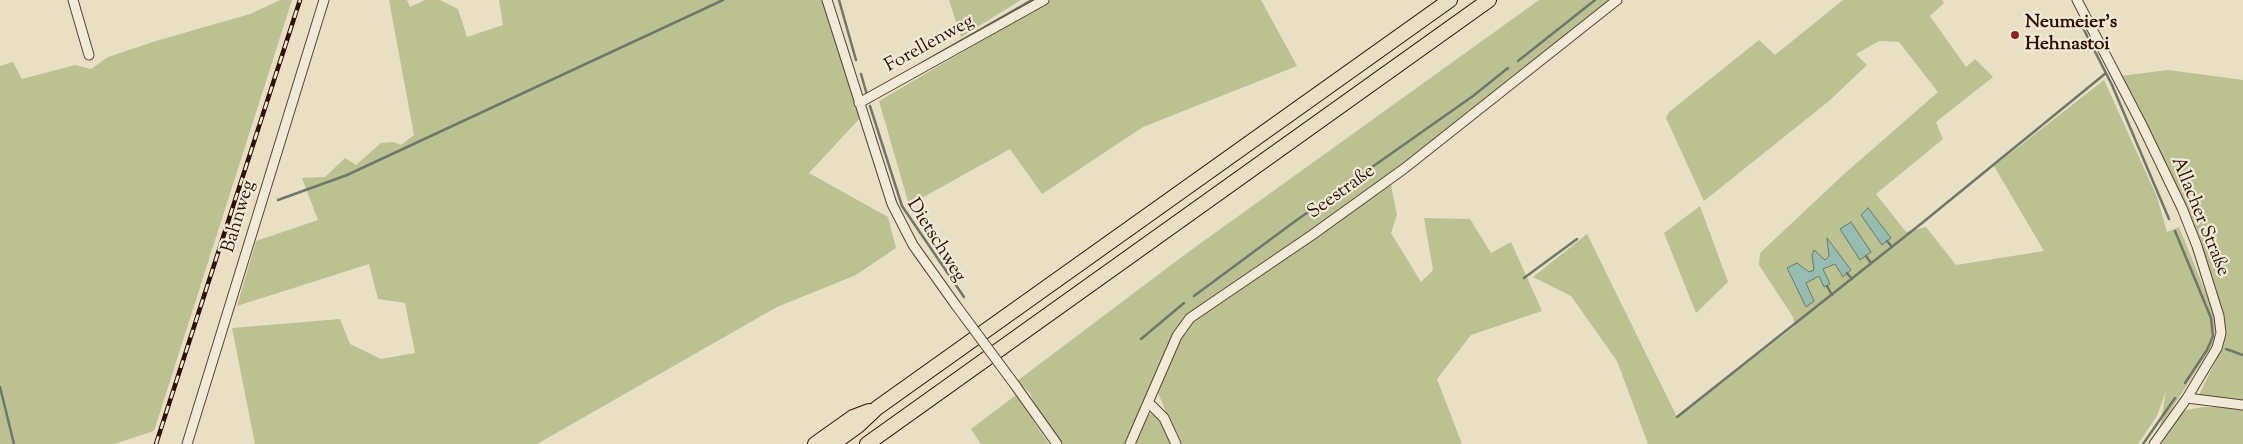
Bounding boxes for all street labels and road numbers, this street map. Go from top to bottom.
street label: Forellenweg [882,11,978,79]
street label: Allacher Straße [2165,154,2233,280]
street label: Seestraße [1304,161,1380,225]
street label: Bahnweg [218,178,262,256]
street label: Dietschweg [900,195,970,287]

